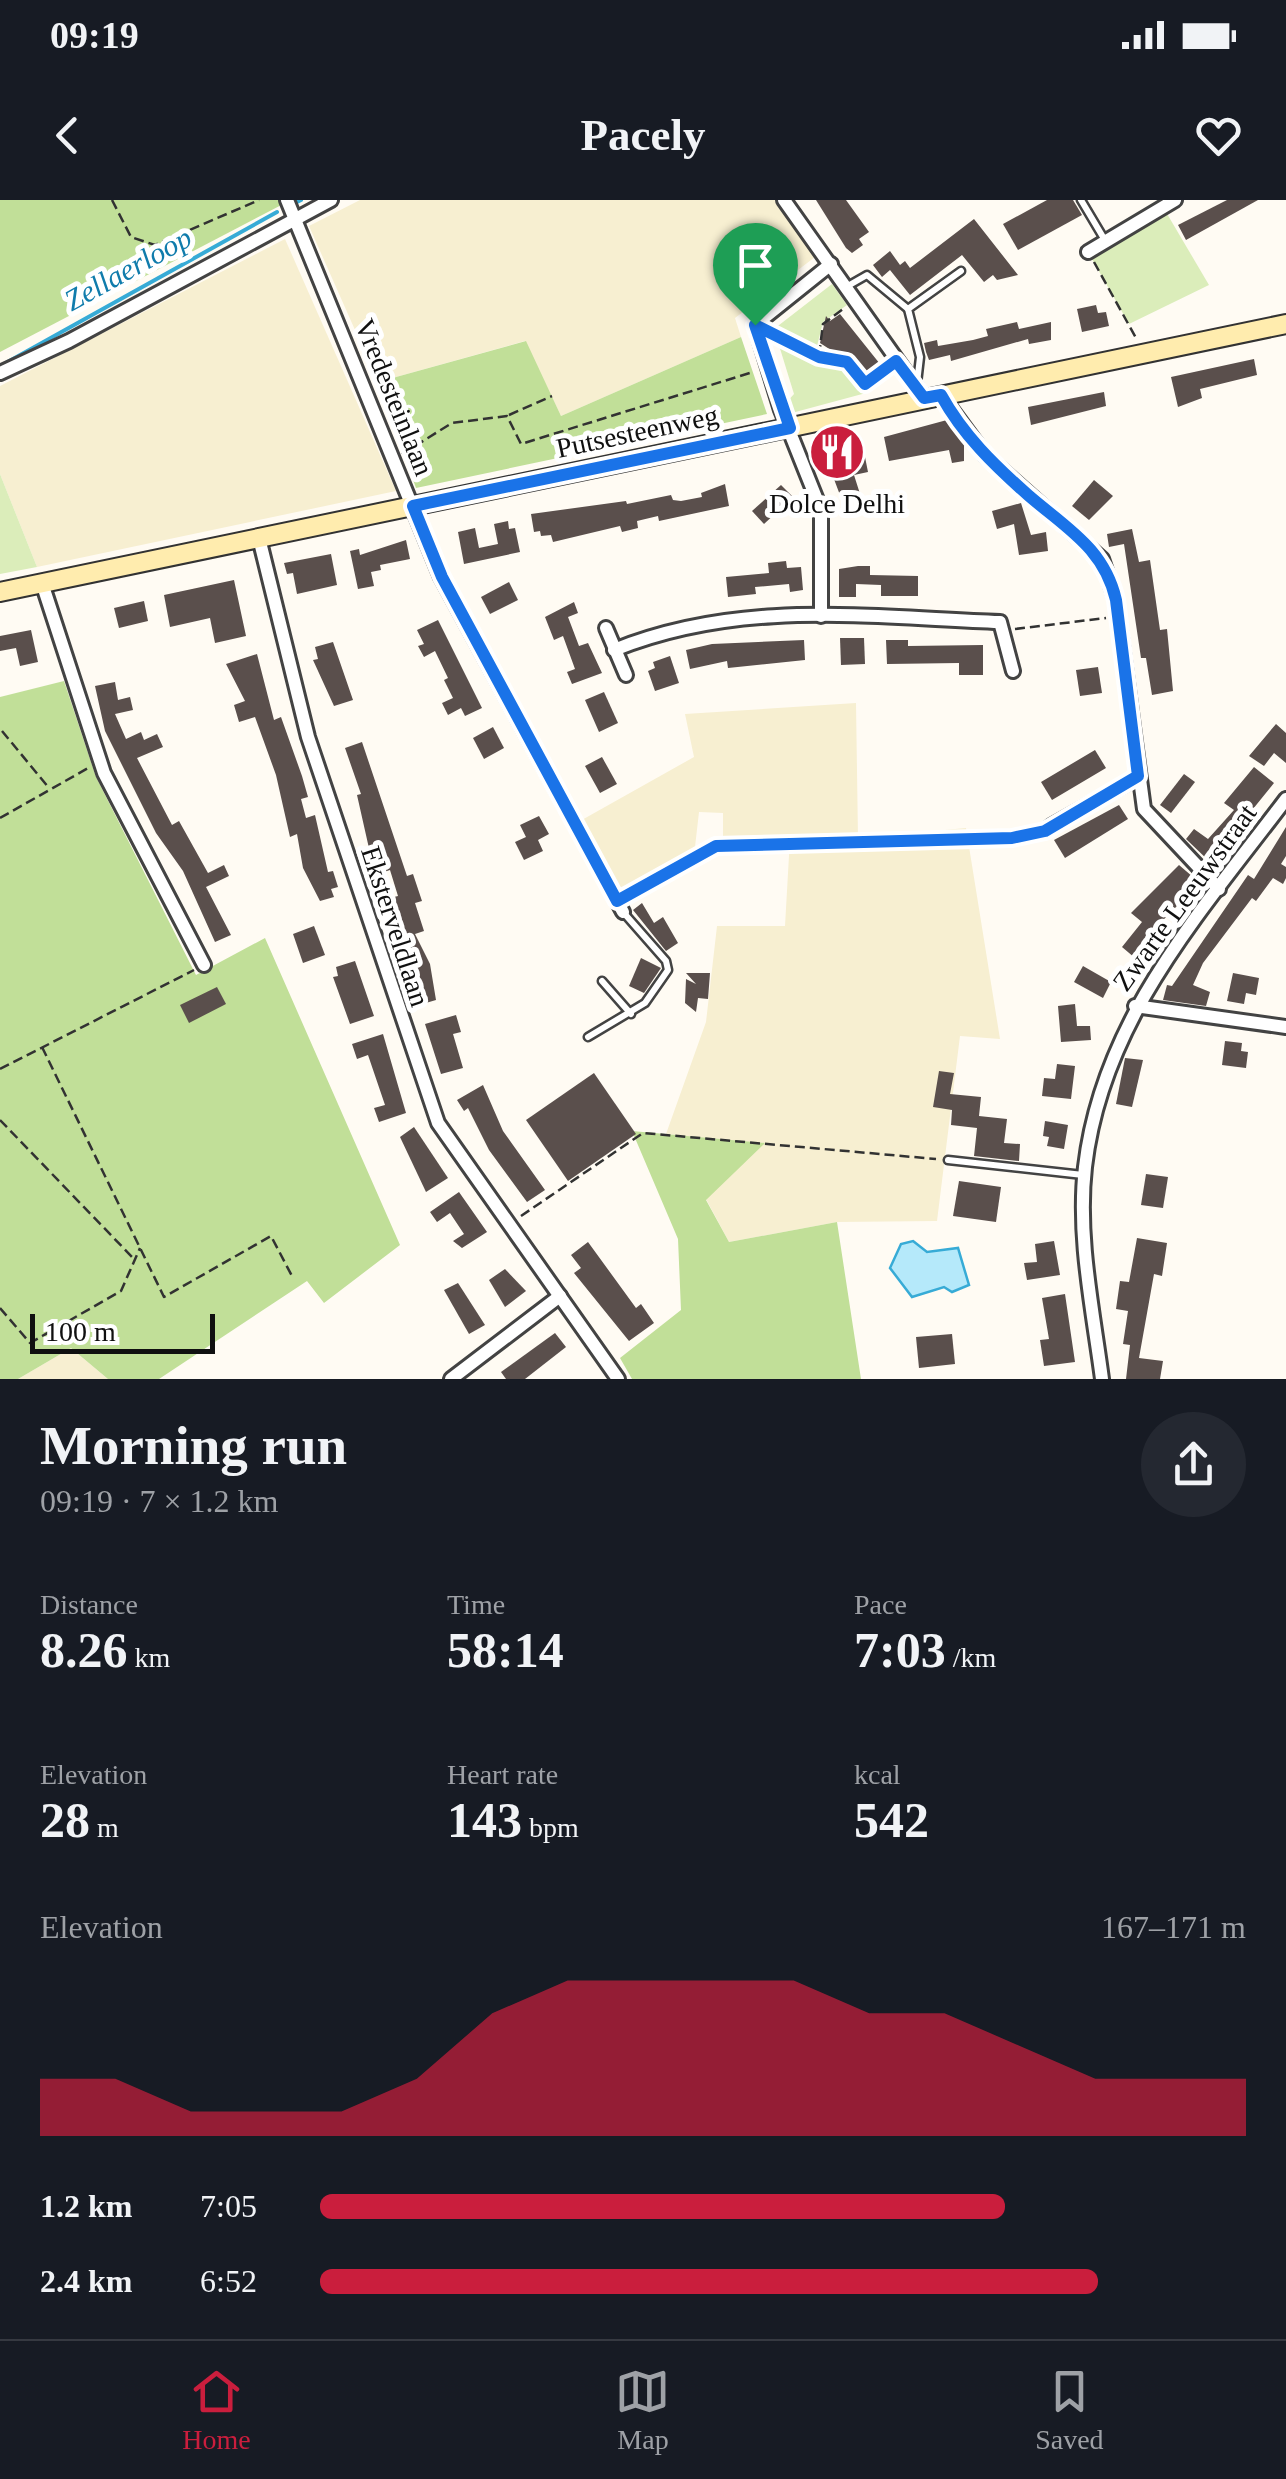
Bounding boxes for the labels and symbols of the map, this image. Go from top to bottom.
water label: Zellaerloop [59,220,197,317]
pin [713,223,798,326]
street label: Vredesteinlaan [349,314,440,480]
street label: Putsesteenweg [553,399,721,464]
restaurant icon: Dolce Delhi [807,422,867,482]
place label: Dolce Delhi [769,488,905,519]
street label: Zwarte Leeuwstraat [1106,798,1263,997]
street label: Eksterveldlaan [355,842,436,1010]
scale bar [30,1309,215,1354]

